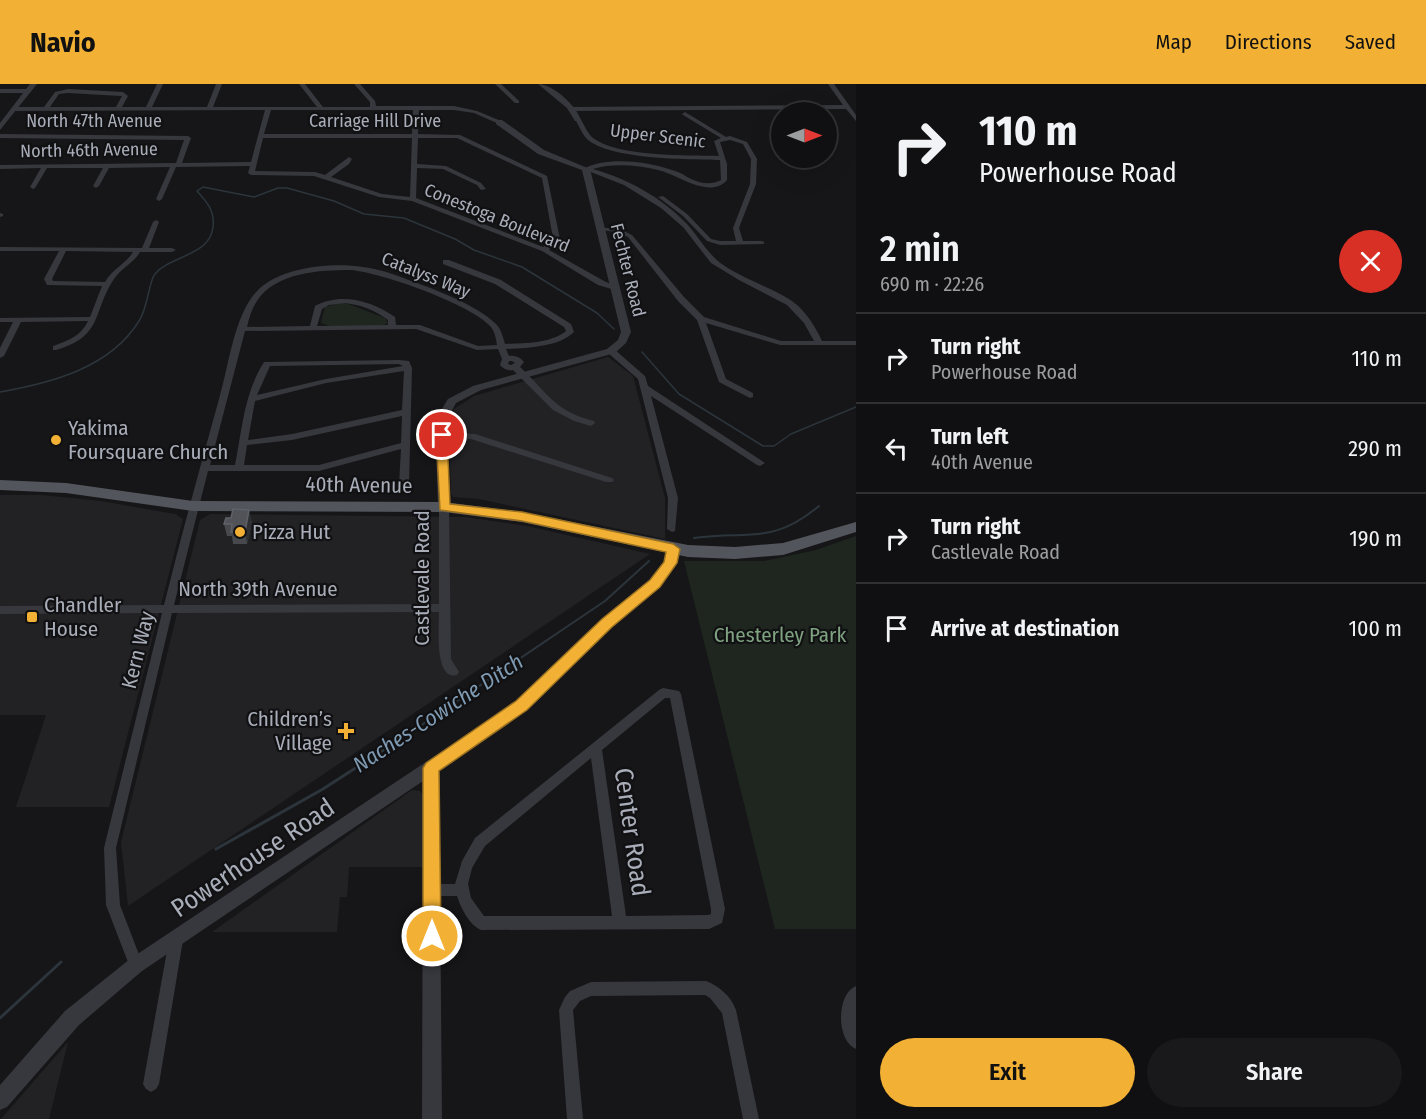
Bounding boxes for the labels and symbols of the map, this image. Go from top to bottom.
north arrow [771,102,837,168]
street label: North 47th Avenue [26,110,162,132]
street label: Carriage Hill Drive [309,110,441,132]
street label: Upper Scenic [609,119,707,153]
street label: North 46th Avenue [20,138,158,162]
street label: Conestoga Boulevard [421,179,573,257]
street label: Fechter Road [606,221,650,319]
street label: Catalyss Way [378,247,474,303]
pin [416,409,467,460]
place label: Yakima Foursquare Church [68,415,228,465]
marker: Yakima Foursquare Church [49,433,63,447]
street label: 40th Avenue [305,471,413,499]
street label: Castlevale Road [409,510,435,646]
place label: Pizza Hut [252,519,331,545]
marker: Pizza Hut [233,525,247,539]
street label: North 39th Avenue [178,576,338,602]
place label: Chandler House [44,592,122,642]
street label: Kern Way [116,608,160,691]
marker: Chandler House [25,610,39,624]
park label: Chesterley Park [714,622,846,648]
water label: Naches-Cowiche Ditch [348,648,528,778]
place label: Children’s Village [247,706,332,756]
marker: Children’s Village [337,722,355,740]
street label: Center Road [608,766,656,898]
street label: Powerhouse Road [165,792,341,924]
position arrow [400,904,464,968]

